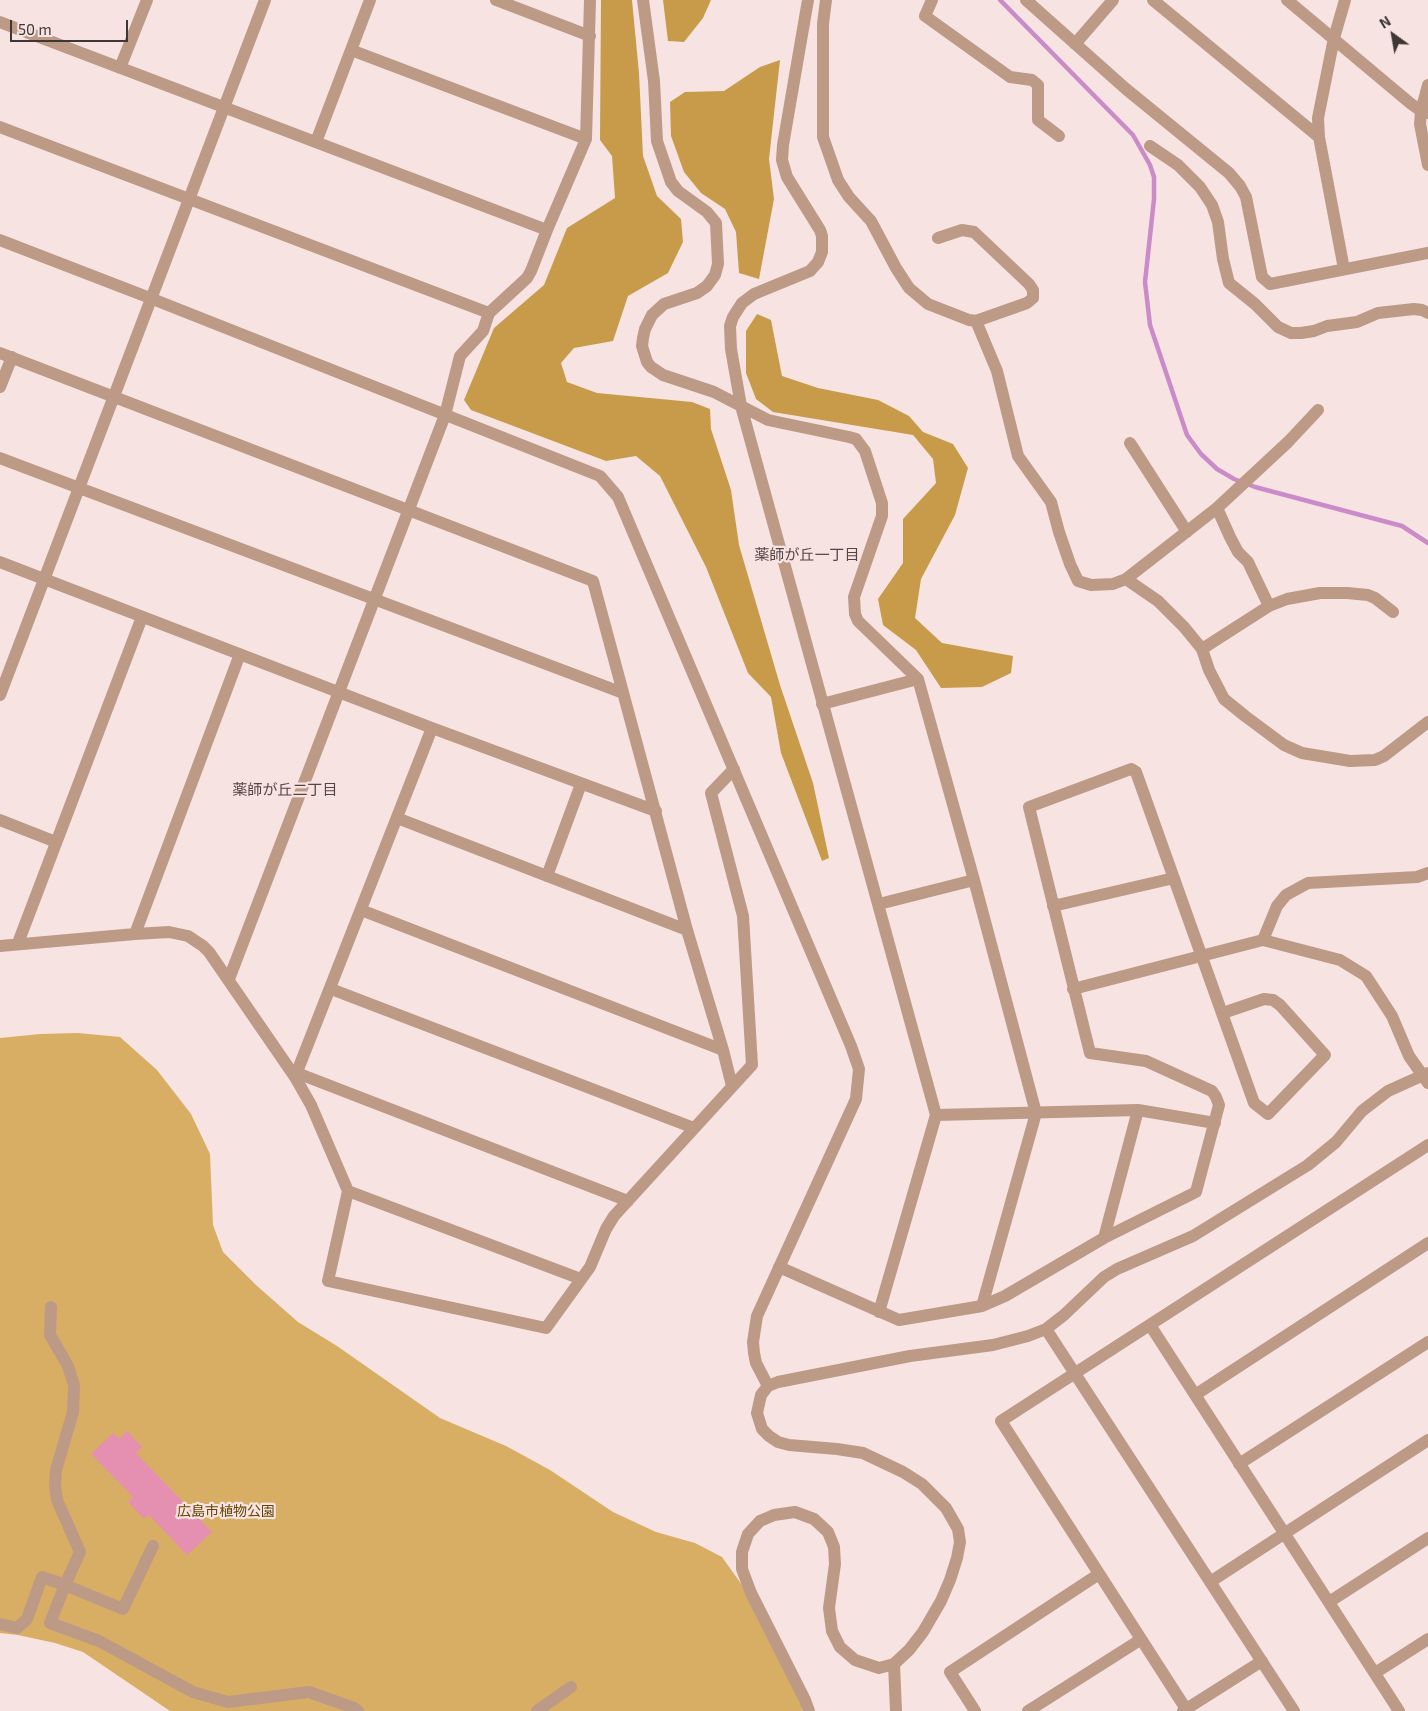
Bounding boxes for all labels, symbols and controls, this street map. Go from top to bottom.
scale bar [12,10,130,42]
north arrow [1368,10,1418,60]
text: N [1376,12,1394,32]
text: 50 m [18,20,52,38]
district label: 薬師が丘一丁目 [755,546,859,564]
district label: 薬師が丘二丁目 [233,781,337,799]
park label: 広島市植物公園 [177,1503,275,1519]

